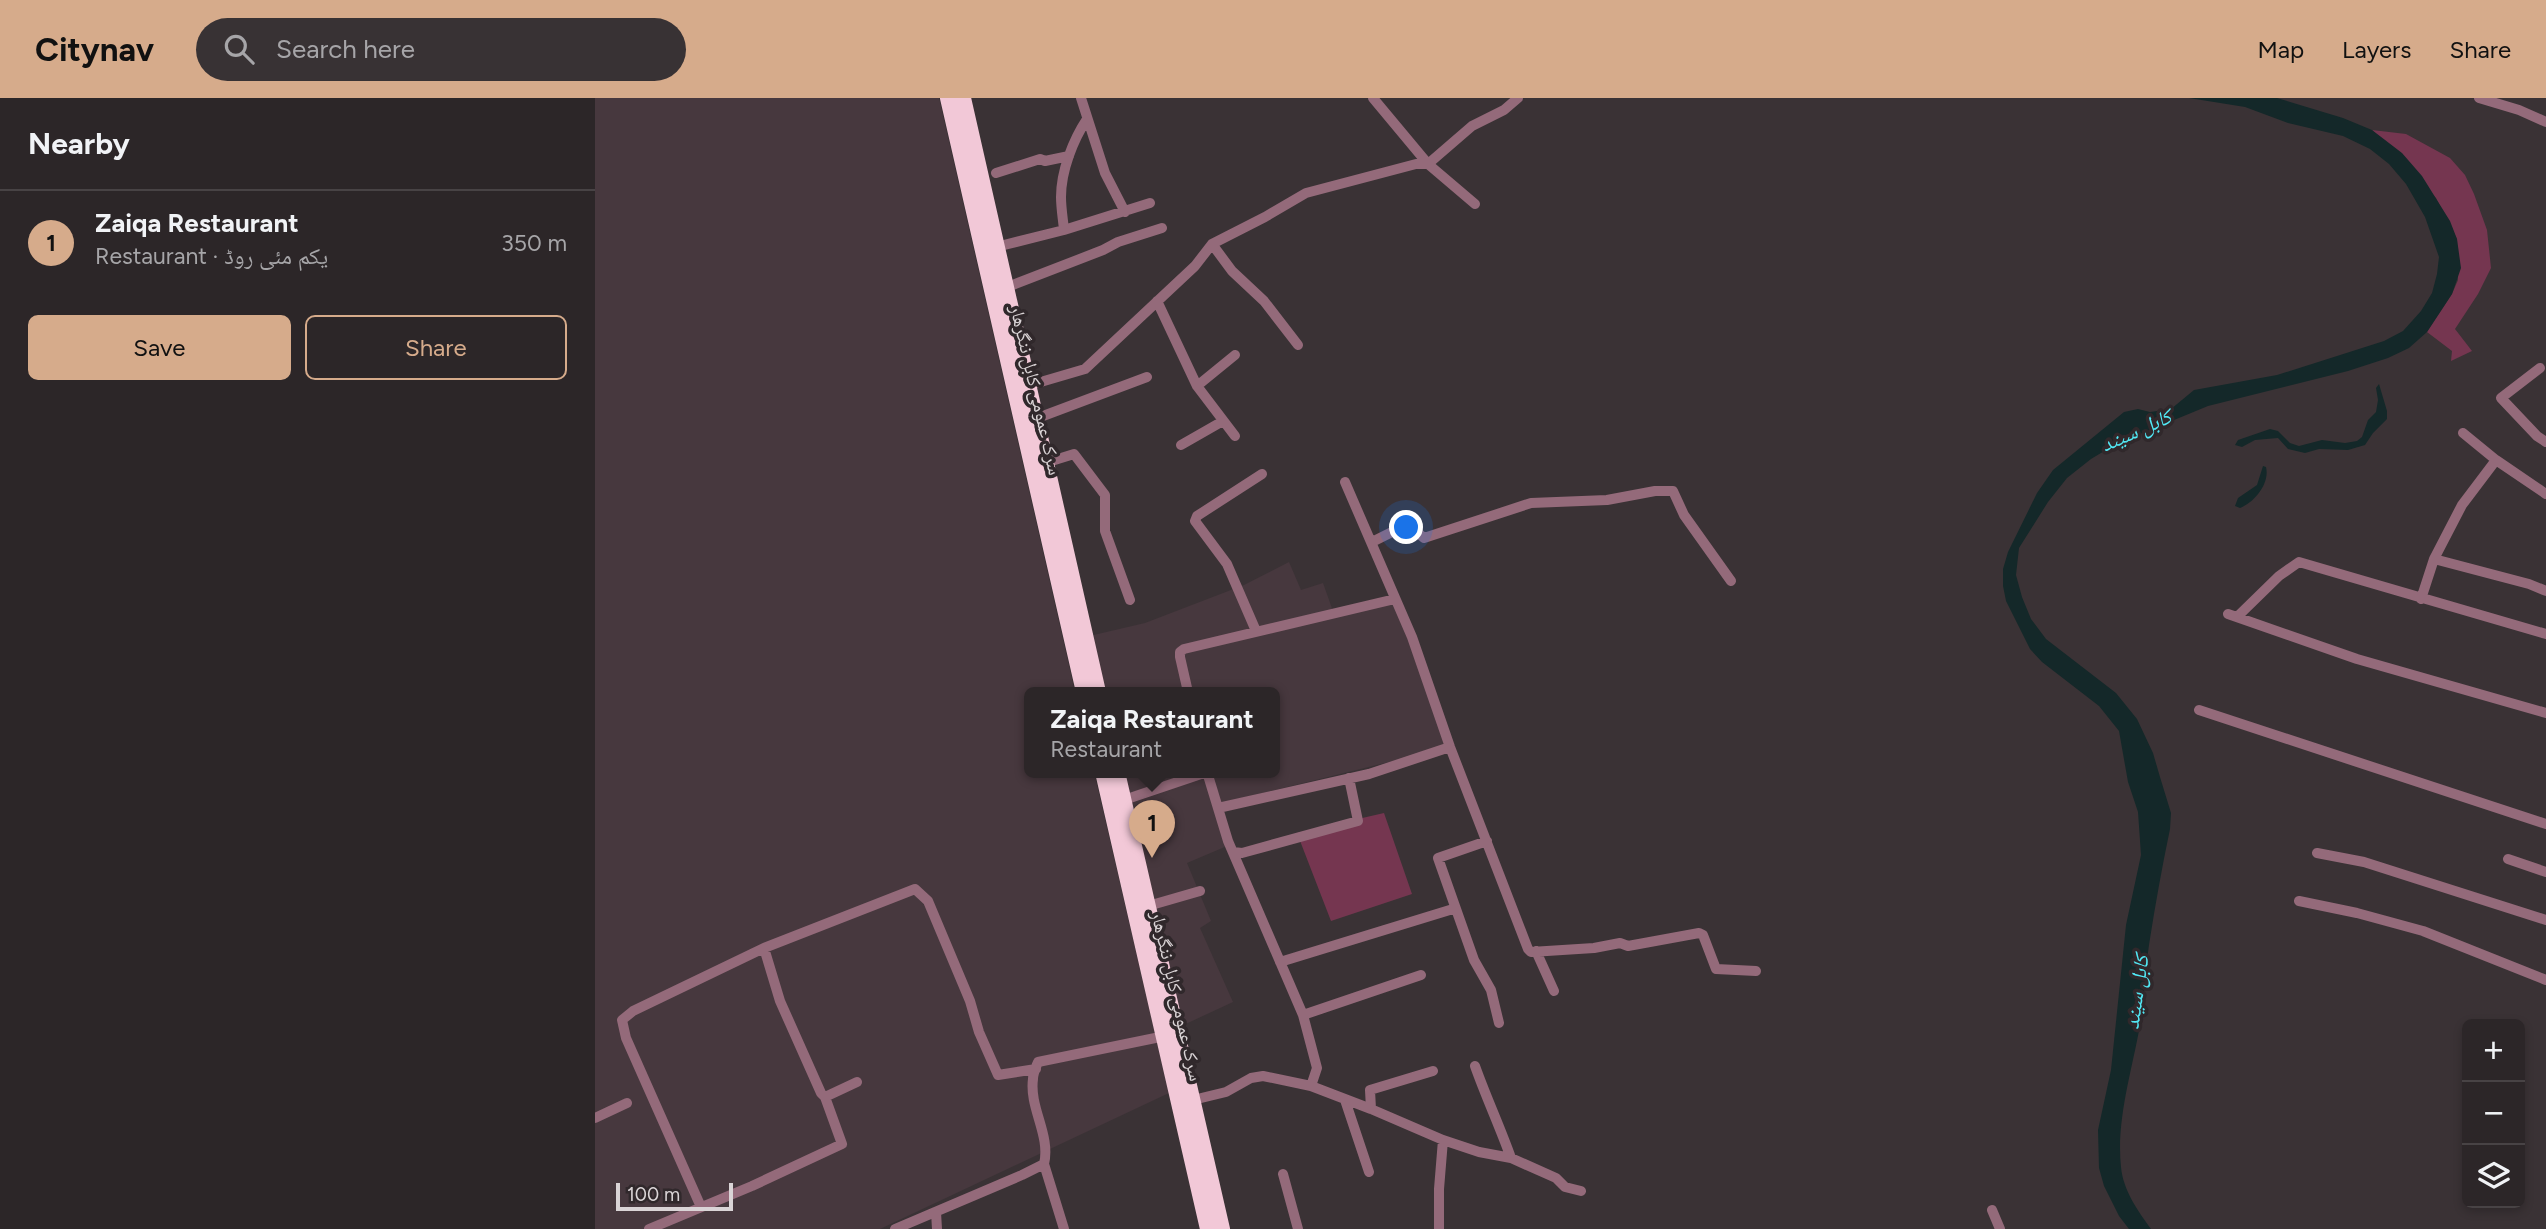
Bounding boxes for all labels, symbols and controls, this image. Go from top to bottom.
search box [196,18,686,81]
text: Citynav [35,30,154,69]
icon: search [220,30,258,68]
text: Search here [276,33,415,65]
text: Map [2257,35,2304,64]
text: Layers [2342,35,2411,64]
text: Share [2449,35,2511,64]
text: Nearby [28,125,130,162]
text: Zaiqa Restaurant [95,207,299,239]
text: 1 [46,229,56,257]
text: 350 m [501,229,567,257]
text: Restaurant · یکم مئی روڈ [95,242,328,270]
street label: سرک عمومی کابل ننگرهار [1005,302,1067,477]
button: Save [28,315,291,380]
button: Share [305,315,567,380]
water label: کابل سيند [2097,402,2179,458]
your location [1389,510,1423,544]
popup [1024,687,1280,778]
text: Zaiqa Restaurant [1050,703,1254,735]
text: Restaurant [1050,735,1162,763]
pin: 1 [1129,800,1175,858]
street label: سرک عمومی کابل ننگرهار [1146,908,1208,1083]
water label: کابل سيند [2118,950,2155,1031]
map controls [2462,1019,2525,1208]
button: + [2462,1019,2525,1082]
button: − [2462,1082,2525,1145]
button: layers [2462,1145,2525,1208]
scale bar [616,1180,733,1212]
text: 100 m [627,1183,680,1206]

